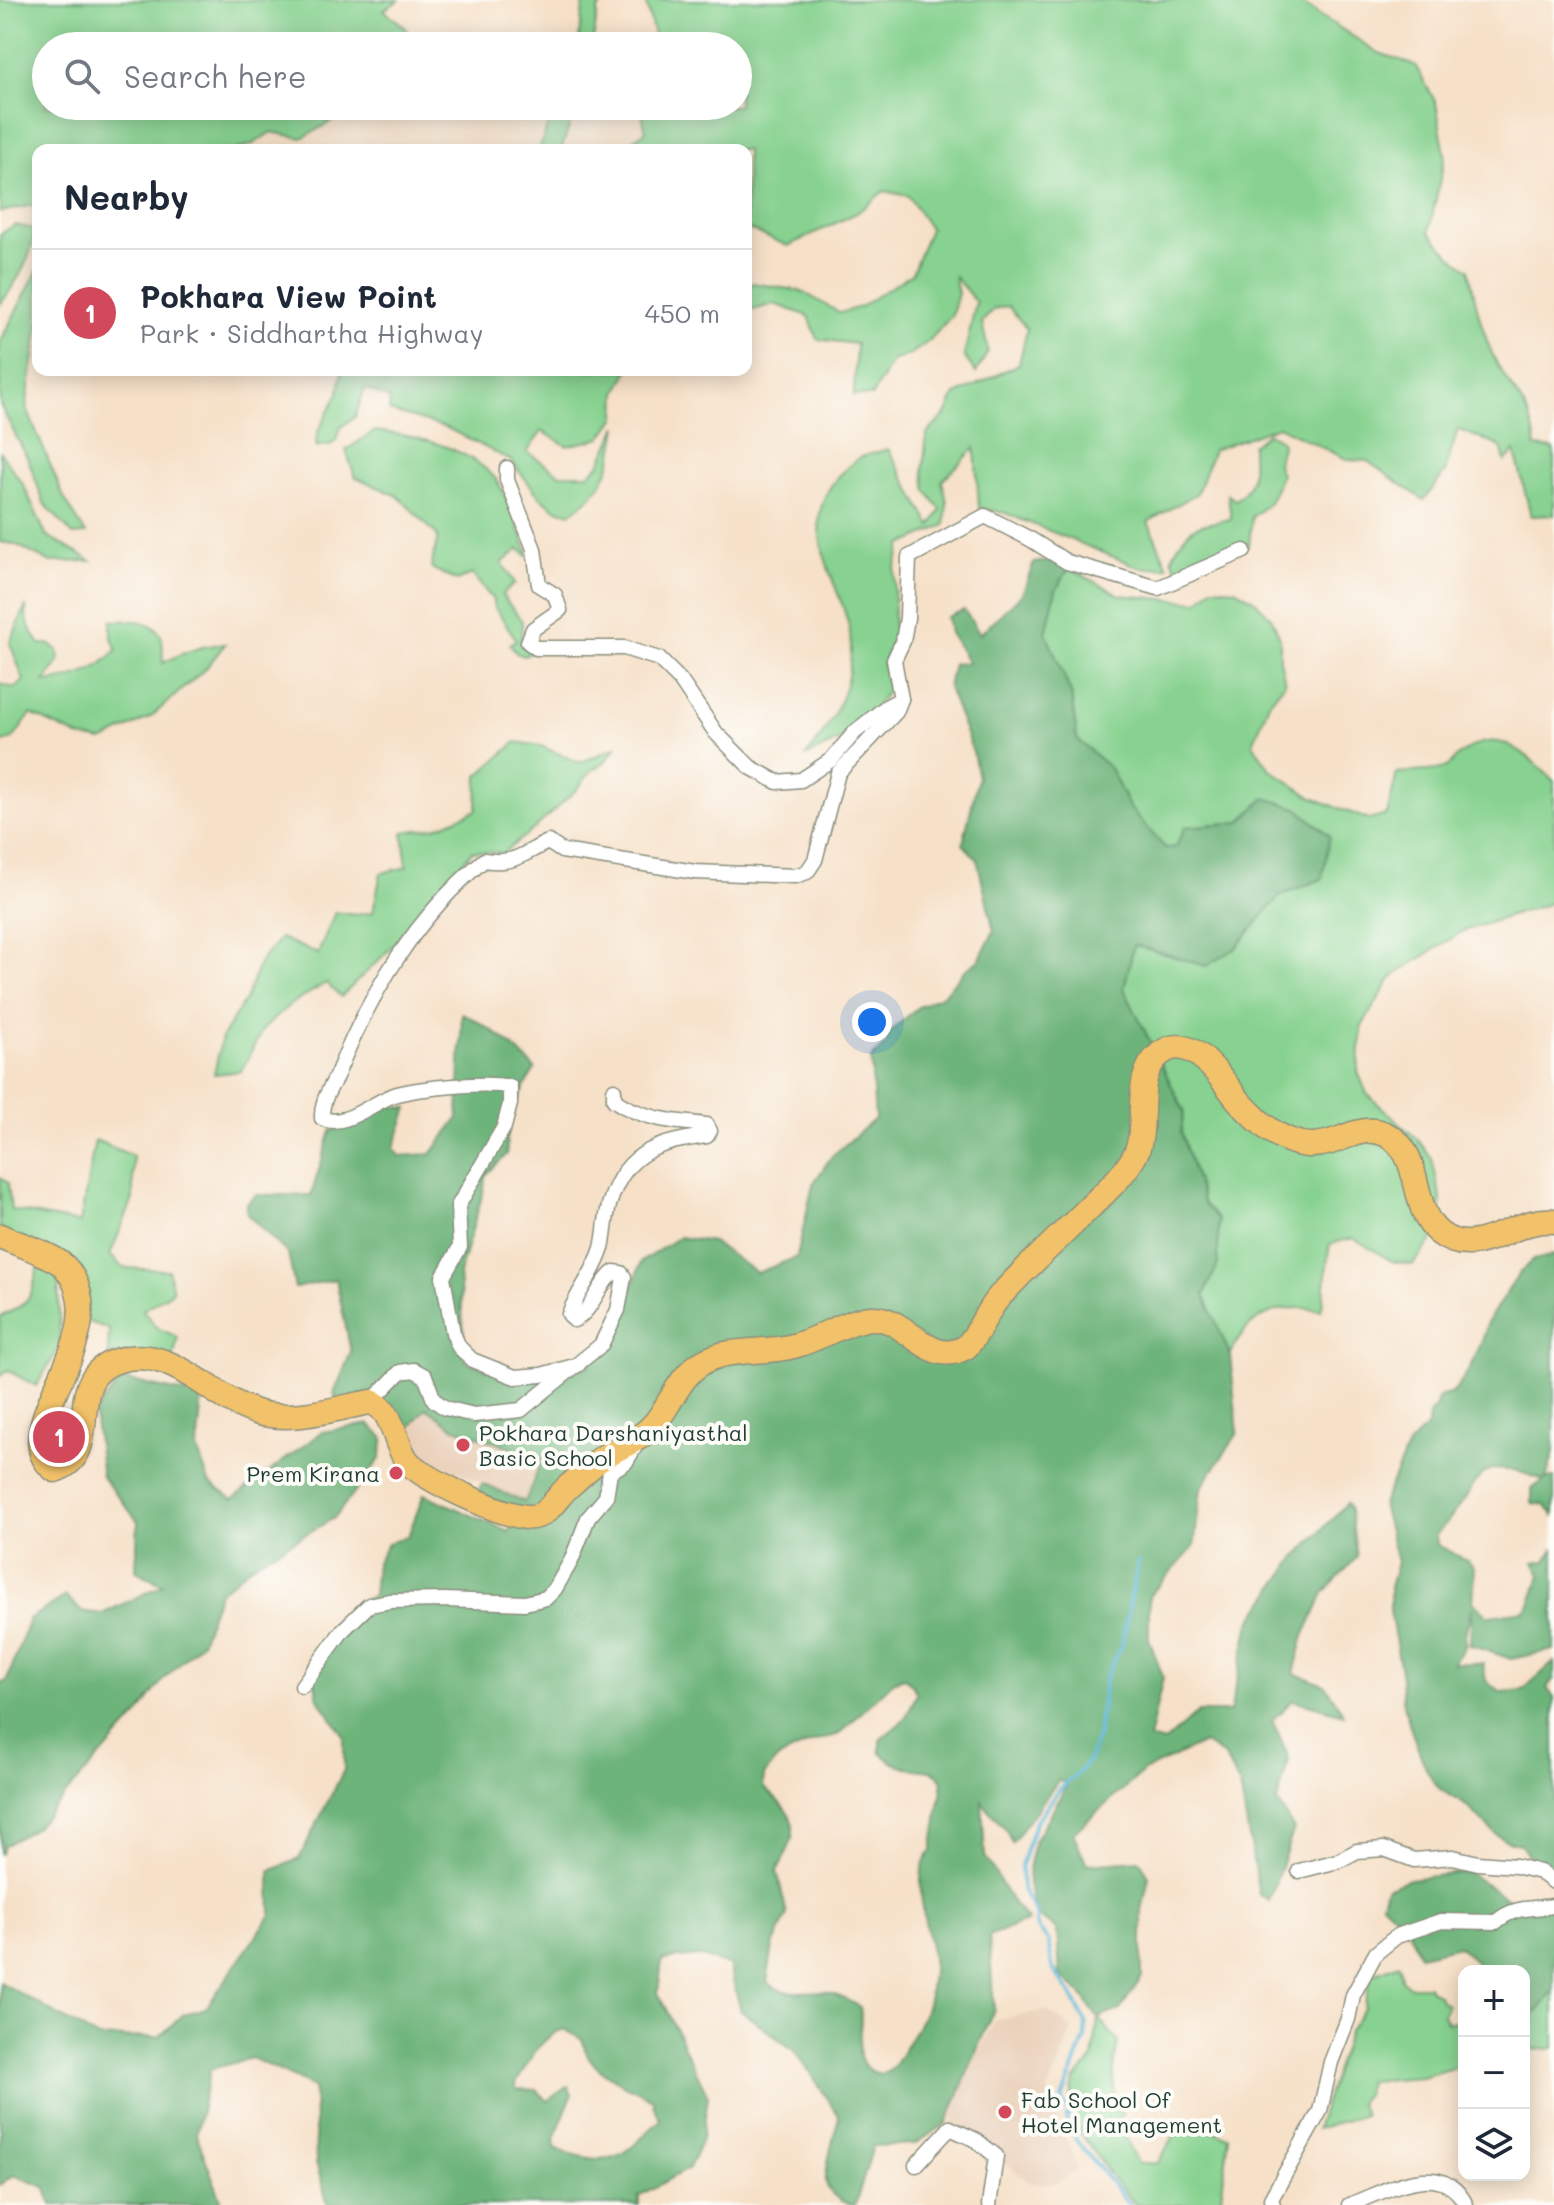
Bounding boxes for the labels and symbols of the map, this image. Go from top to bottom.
your location [852,1002,892,1042]
pin: 1 [33,1407,85,1467]
place label: Pokhara Darshaniyasthal Basic School [479,1418,748,1472]
marker: Pokhara Darshaniyasthal Basic School [454,1436,472,1454]
place label: Prem Kirana [247,1459,380,1488]
marker: Prem Kirana [387,1464,405,1482]
place label: Fab School Of Hotel Management [1021,2085,1222,2139]
marker: Fab School Of Hotel Management [996,2103,1014,2121]

